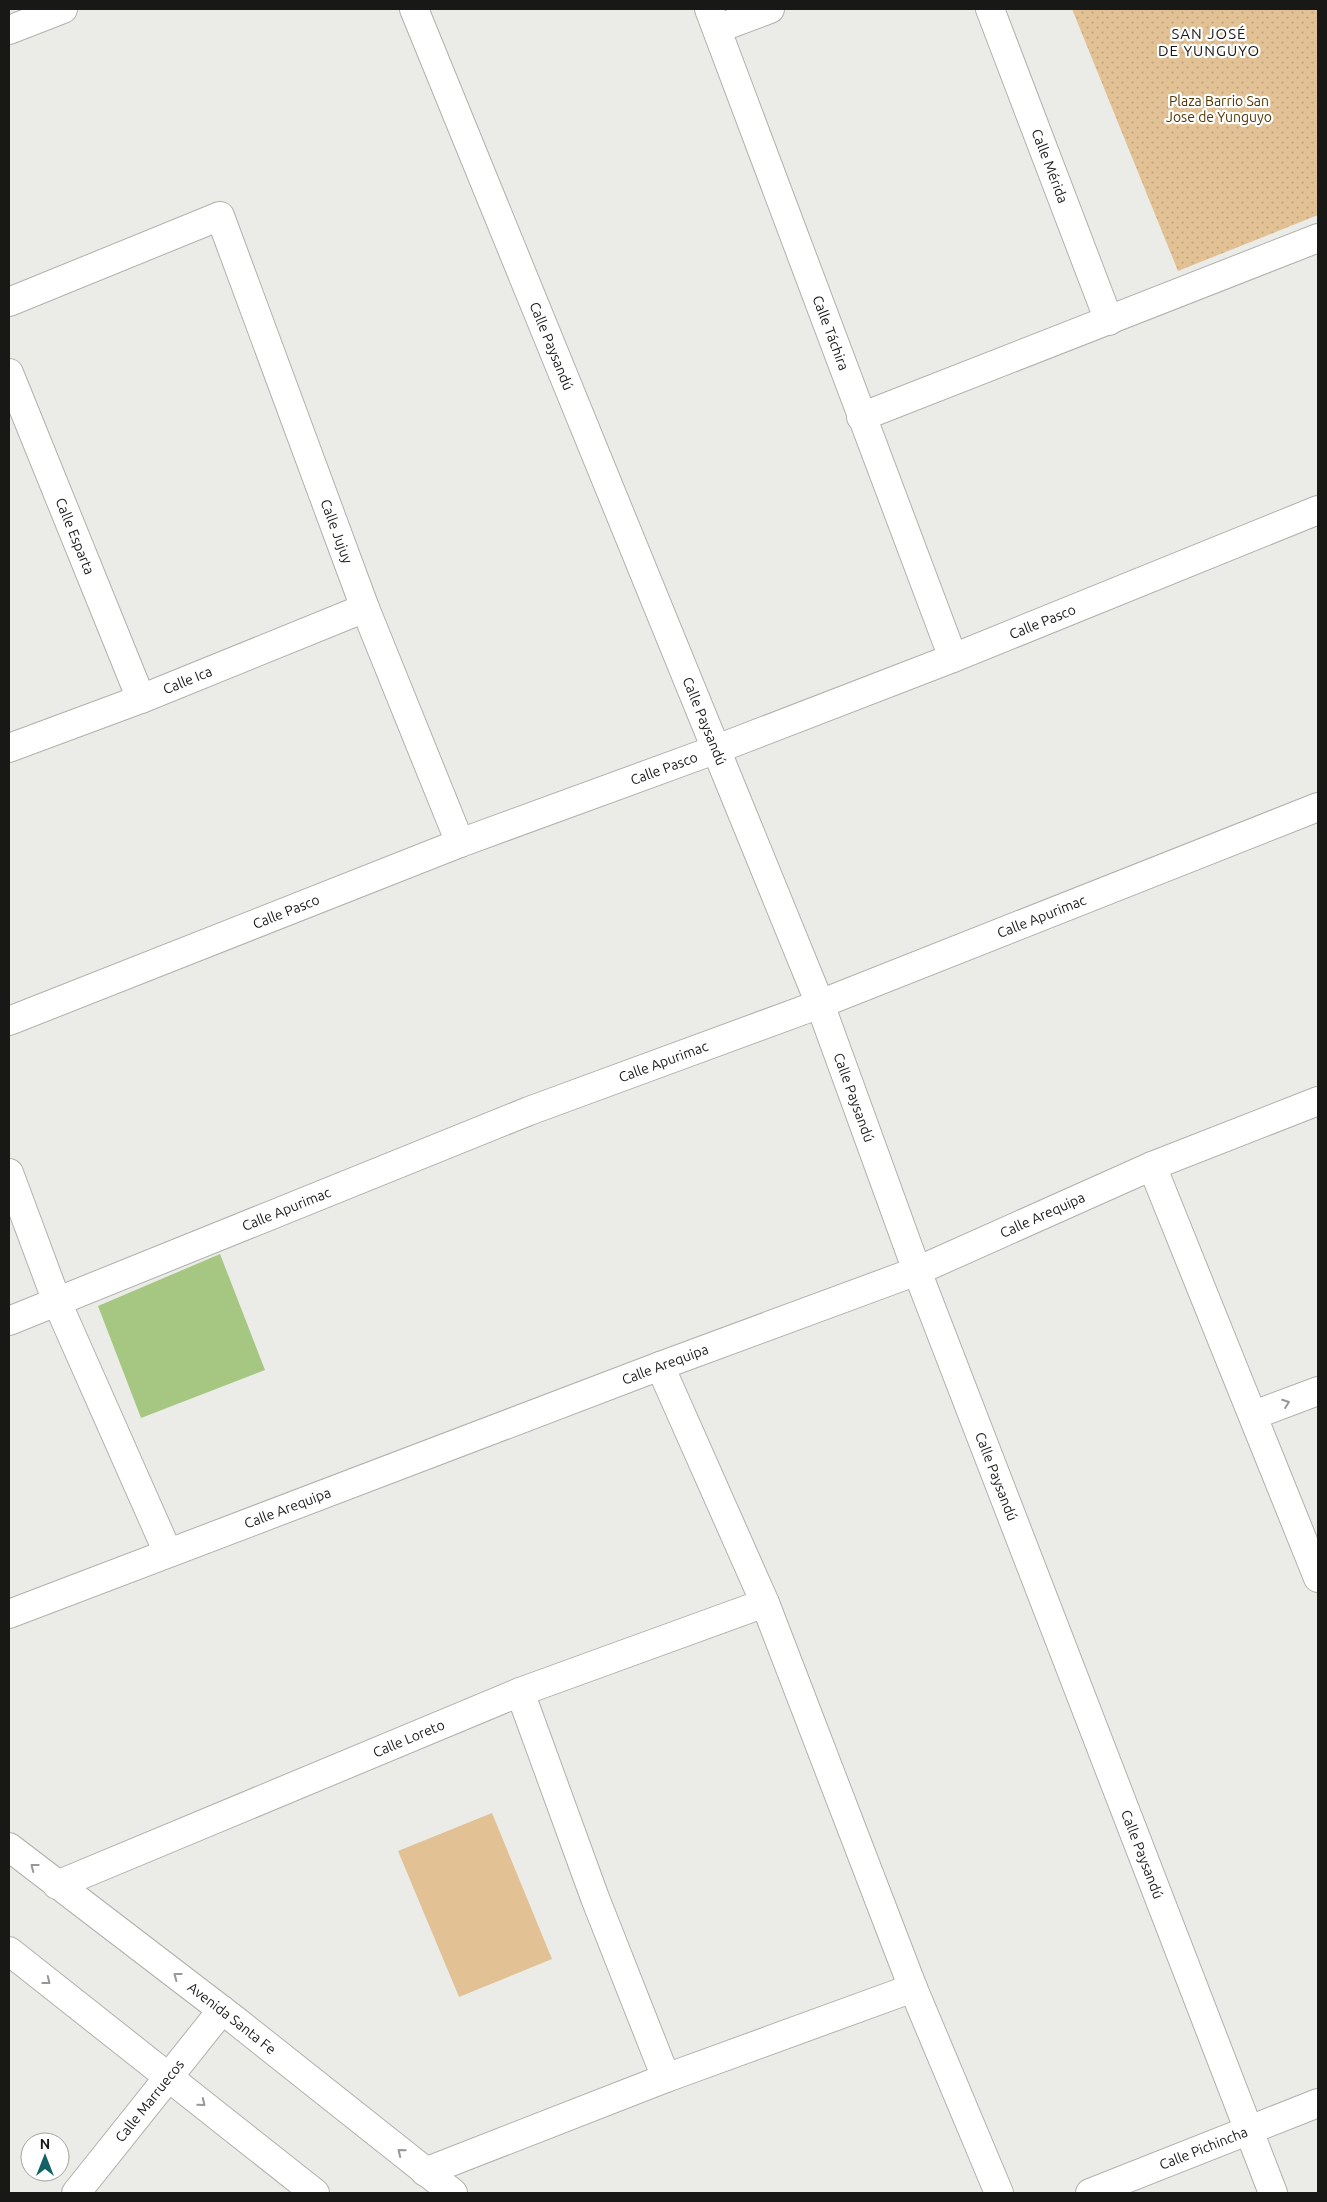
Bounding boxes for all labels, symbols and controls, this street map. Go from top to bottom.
district label: SAN JOSÉ DE YUNGUYO [1158,25,1260,59]
park label: Plaza Barrio San Jose de Yunguyo [1166,93,1272,125]
street label: Calle Mérida [1028,127,1071,205]
street label: Calle Táchira [809,293,852,373]
street label: Calle Paysandú [526,300,577,392]
street label: Calle Esparta [52,495,98,577]
street label: Calle Jujuy [317,497,356,566]
street label: Calle Pasco [1007,601,1078,642]
street label: Calle Ica [161,663,214,697]
street label: Calle Paysandú [679,675,730,767]
street label: Calle Pasco [628,749,700,788]
street label: Calle Pasco [251,891,322,932]
street label: Calle Apurimac [995,892,1089,941]
street label: Calle Apurimac [617,1038,711,1085]
street label: Calle Paysandú [830,1051,877,1144]
street label: Calle Apurimac [240,1184,333,1234]
street label: Calle Arequipa [997,1189,1087,1241]
street label: Calle Arequipa [620,1341,711,1388]
one-way arrow [1281,1399,1290,1409]
street label: Calle Paysandú [972,1430,1021,1523]
street label: Calle Arequipa [242,1484,333,1532]
street label: Calle Loreto [370,1716,447,1760]
street label: Calle Paysandú [1118,1808,1167,1901]
one-way arrow [31,1864,40,1872]
one-way arrow [174,1973,183,1981]
one-way arrow [41,1975,51,1984]
street label: Avenida Santa Fe [185,1979,279,2057]
street label: Calle Marruecos [112,2056,187,2145]
one-way arrow [196,2098,205,2106]
street label: Calle Pichincha [1157,2124,1250,2173]
north arrow [20,2132,70,2182]
text: N [40,2136,50,2152]
one-way arrow [398,2150,407,2158]

